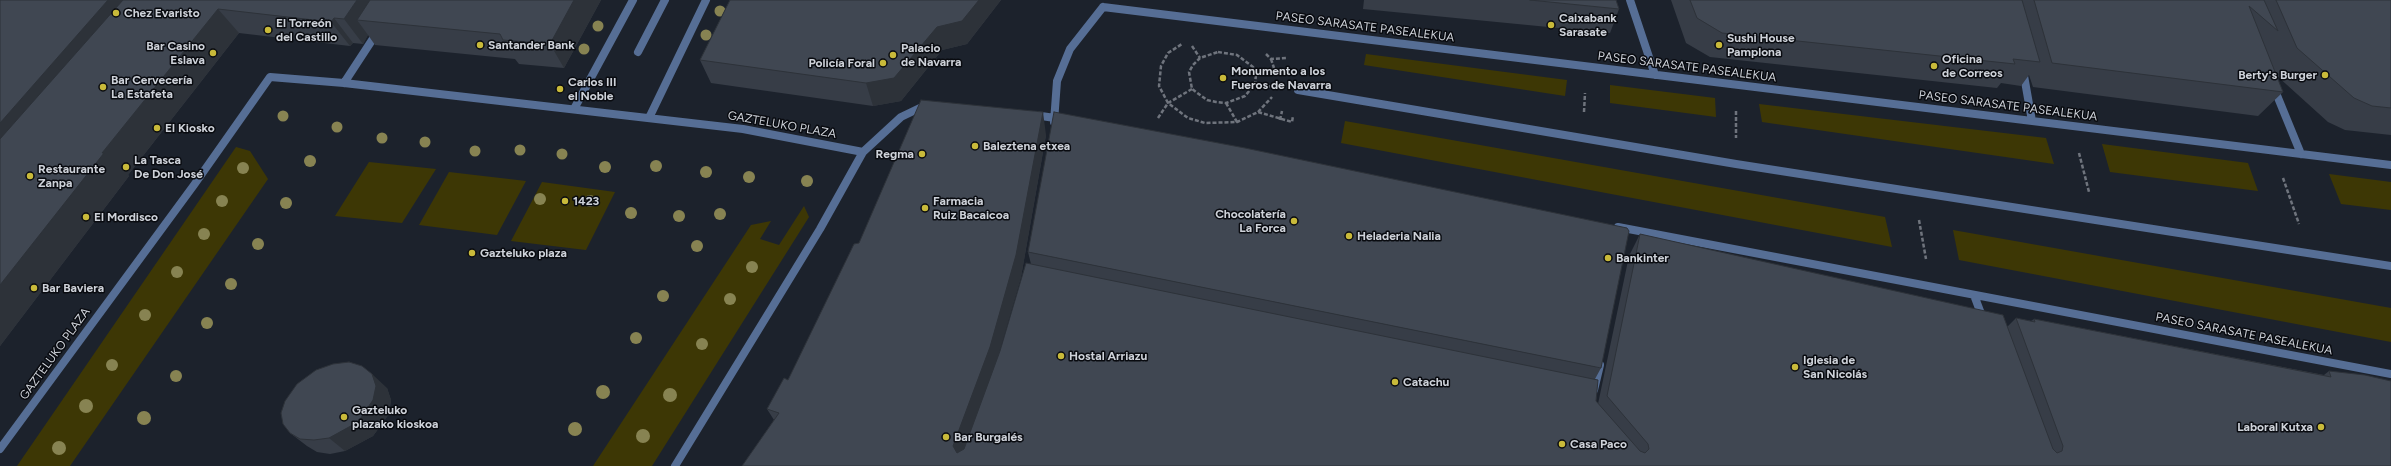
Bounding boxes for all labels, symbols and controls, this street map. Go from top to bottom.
place label: Chez Evaristo [124,6,200,20]
marker: Chez Evaristo [111,8,121,18]
street label: PASEO SARASATE PASEALEKUA [1275,9,1455,45]
place label: Caixabank Sarasate [1559,11,1617,39]
place label: El Torreón del Castillo [276,16,337,44]
marker: Caixabank Sarasate [1546,20,1556,30]
marker: El Torreón del Castillo [263,25,273,35]
place label: Sushi House Pamplona [1727,31,1795,59]
place label: Santander Bank [488,38,575,52]
place label: Bar Casino Eslava [146,39,205,67]
marker: Santander Bank [475,40,485,50]
marker: Sushi House Pamplona [1714,40,1724,50]
place label: Palacio de Navarra [901,41,962,69]
marker: Bar Casino Eslava [208,48,218,58]
street label: PASEO SARASATE PASEALEKUA [1597,49,1777,85]
marker: Palacio de Navarra [888,50,898,60]
place label: Oficina de Correos [1942,52,2003,80]
place label: Policía Foral [808,56,875,70]
marker: Policía Foral [878,58,888,68]
marker: Oficina de Correos [1929,61,1939,71]
place label: Monumento a los Fueros de Navarra [1231,64,1331,92]
place label: Berty's Burger [2238,68,2317,82]
marker: Berty's Burger [2320,70,2330,80]
place label: Bar Cervecería La Estafeta [111,73,192,101]
marker: Monumento a los Fueros de Navarra [1218,73,1228,83]
place label: Carlos III el Noble [568,75,616,103]
marker: Bar Cervecería La Estafeta [98,82,108,92]
marker: Carlos III el Noble [555,84,565,94]
street label: PASEO SARASATE PASEALEKUA [1918,88,2098,124]
street label: GAZTELUKO PLAZA [727,108,837,142]
place label: El Kiosko [165,121,215,135]
marker: El Kiosko [152,123,162,133]
place label: Baleztena etxea [983,139,1070,153]
marker: Baleztena etxea [970,141,980,151]
place label: Regma [876,147,914,161]
marker: Regma [917,149,927,159]
place label: La Tasca De Don José [134,153,203,181]
place label: Restaurante Zanpa [38,162,105,190]
marker: La Tasca De Don José [121,162,131,172]
marker: Restaurante Zanpa [25,171,35,181]
place label: 1423 [573,194,599,208]
place label: Farmacia Ruiz Bacaicoa [933,194,1009,222]
marker: 1423 [560,196,570,206]
marker: Farmacia Ruiz Bacaicoa [920,203,930,213]
place label: Chocolatería La Forca [1215,207,1286,235]
place label: El Mordisco [94,210,158,224]
marker: El Mordisco [81,212,91,222]
marker: Chocolatería La Forca [1289,216,1299,226]
place label: Heladeria Nalia [1357,229,1441,243]
marker: Heladeria Nalia [1344,231,1354,241]
place label: Gazteluko plaza [480,246,567,260]
marker: Gazteluko plaza [467,248,477,258]
place label: Bankinter [1616,251,1669,265]
marker: Bankinter [1603,253,1613,263]
place label: Bar Baviera [42,281,104,295]
marker: Bar Baviera [29,283,39,293]
street label: GAZTELUKO PLAZA [17,305,93,403]
street label: PASEO SARASATE PASEALEKUA [2154,310,2334,358]
place label: Hostal Arriazu [1069,349,1147,363]
marker: Hostal Arriazu [1056,351,1066,361]
place label: Iglesia de San Nicolás [1803,353,1867,381]
marker: Iglesia de San Nicolás [1790,362,1800,372]
place label: Catachu [1403,375,1449,389]
marker: Catachu [1390,377,1400,387]
place label: Gazteluko plazako kioskoa [352,403,438,431]
marker: Gazteluko plazako kioskoa [339,412,349,422]
place label: Laboral Kutxa [2237,420,2313,434]
marker: Laboral Kutxa [2316,422,2326,432]
place label: Bar Burgalés [954,430,1023,444]
marker: Bar Burgalés [941,432,951,442]
place label: Casa Paco [1570,437,1627,451]
marker: Casa Paco [1557,439,1567,449]

